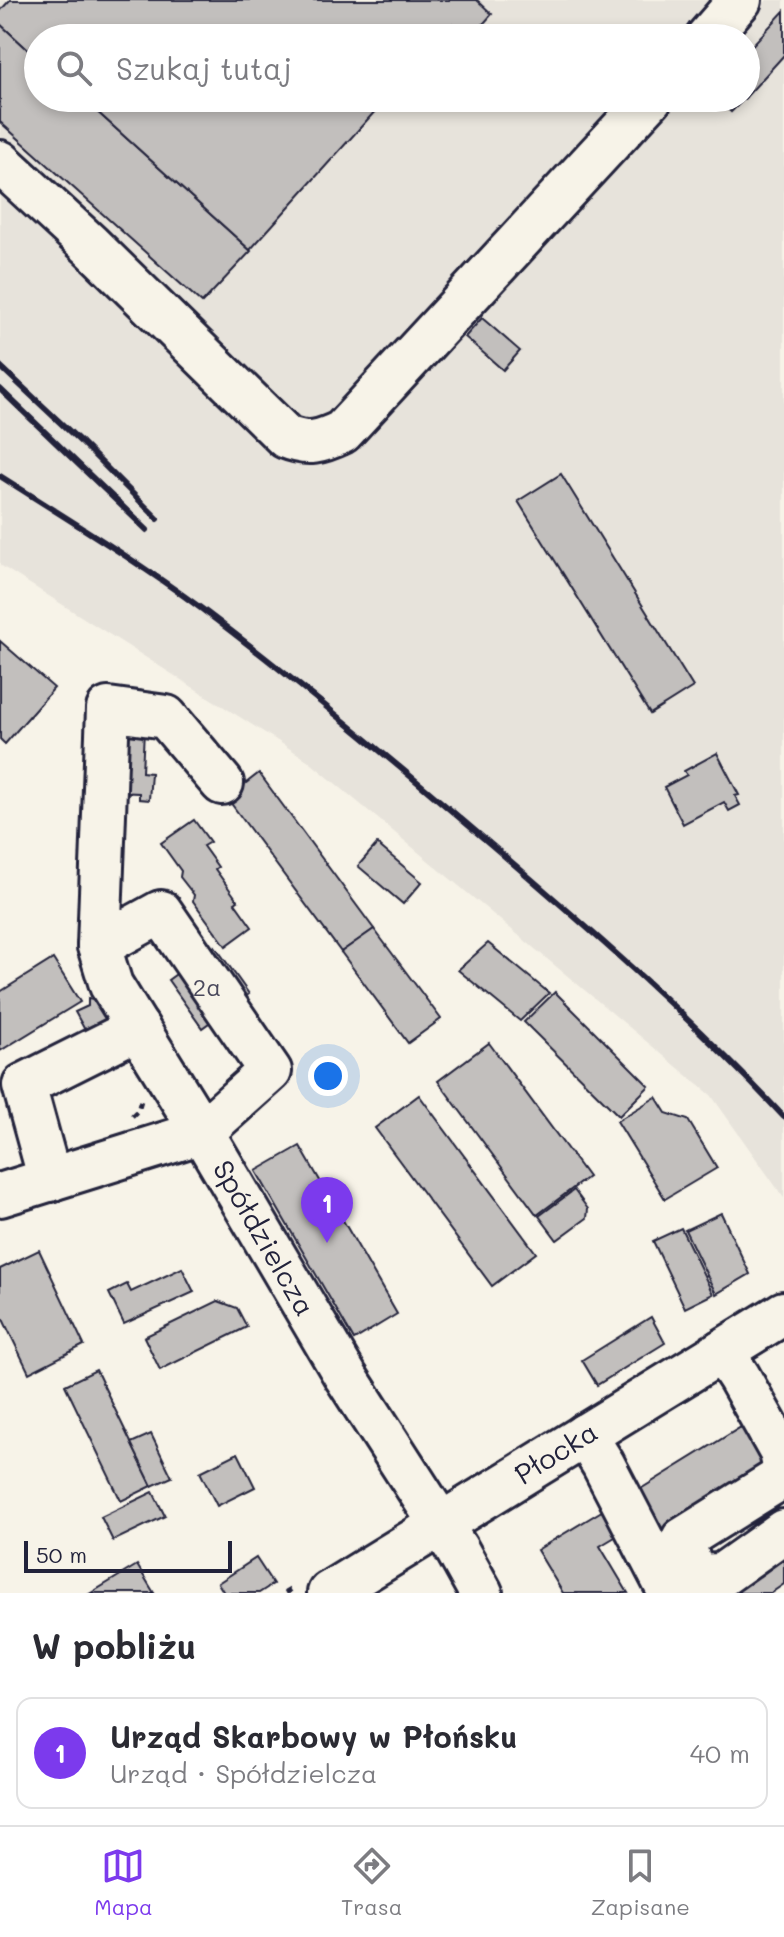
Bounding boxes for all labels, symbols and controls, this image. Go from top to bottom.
search box [24,24,760,112]
icon: search [52,46,96,90]
text: Szukaj tutaj [116,48,292,88]
house number: 2a [193,971,221,1002]
your location [308,1056,348,1096]
street label: Spółdzielcza [206,1153,324,1322]
pin: 1 [301,1177,353,1243]
street label: Płocka [507,1413,604,1492]
scale bar [24,1537,232,1573]
text: 50 m [36,1540,87,1569]
text: W pobliżu [32,1623,196,1668]
text: Urząd Skarbowy w Płońsku [110,1716,517,1756]
text: 1 [54,1736,66,1770]
text: 40 m [690,1736,750,1770]
text: Urząd · Spółdzielcza [110,1756,377,1790]
tab: Mapa [94,1844,153,1921]
tab: Trasa [341,1844,402,1921]
tab: Zapisane [591,1844,690,1921]

